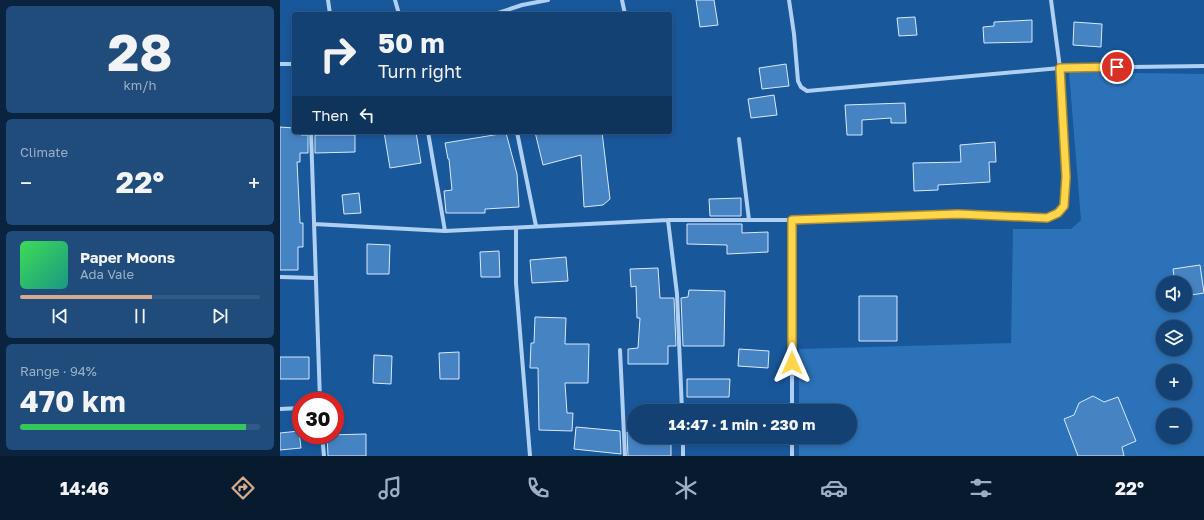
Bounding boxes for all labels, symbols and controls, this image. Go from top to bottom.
text: 28 [107,20,173,82]
text: 50 m [378,26,445,59]
icon: right [312,28,364,80]
pin [1100,50,1134,84]
icon: arrive [1106,56,1128,78]
text: Turn right [378,60,462,82]
text: km/h [123,77,157,93]
icon: left [356,104,378,126]
text: Then [312,106,348,124]
text: Climate [20,144,68,160]
text: 22° [116,164,164,200]
text: − [20,169,32,196]
text: + [248,169,260,196]
text: Paper Moons [80,248,175,266]
text: Ada Vale [80,266,134,282]
map controls [1156,276,1192,444]
button: sound [1156,276,1192,312]
icon: previous [49,305,71,327]
icon: pause [129,305,151,327]
icon: next [209,305,231,327]
button: layers [1156,320,1192,356]
position arrow [771,342,813,384]
text: Range · 94% [20,363,97,379]
button: + [1156,364,1192,400]
text: 470 km [20,383,126,419]
speed limit sign: 30 [292,392,344,444]
button: − [1156,408,1192,444]
text: 14:47 · 1 min · 230 m [669,415,815,433]
icon: directions [229,474,257,502]
icon: music [376,474,404,502]
icon: phone [524,474,552,502]
icon: climate [672,474,700,502]
icon: car [820,474,848,502]
icon: filters [967,474,995,502]
text: 14:46 [60,477,109,499]
text: 22° [1115,477,1144,499]

